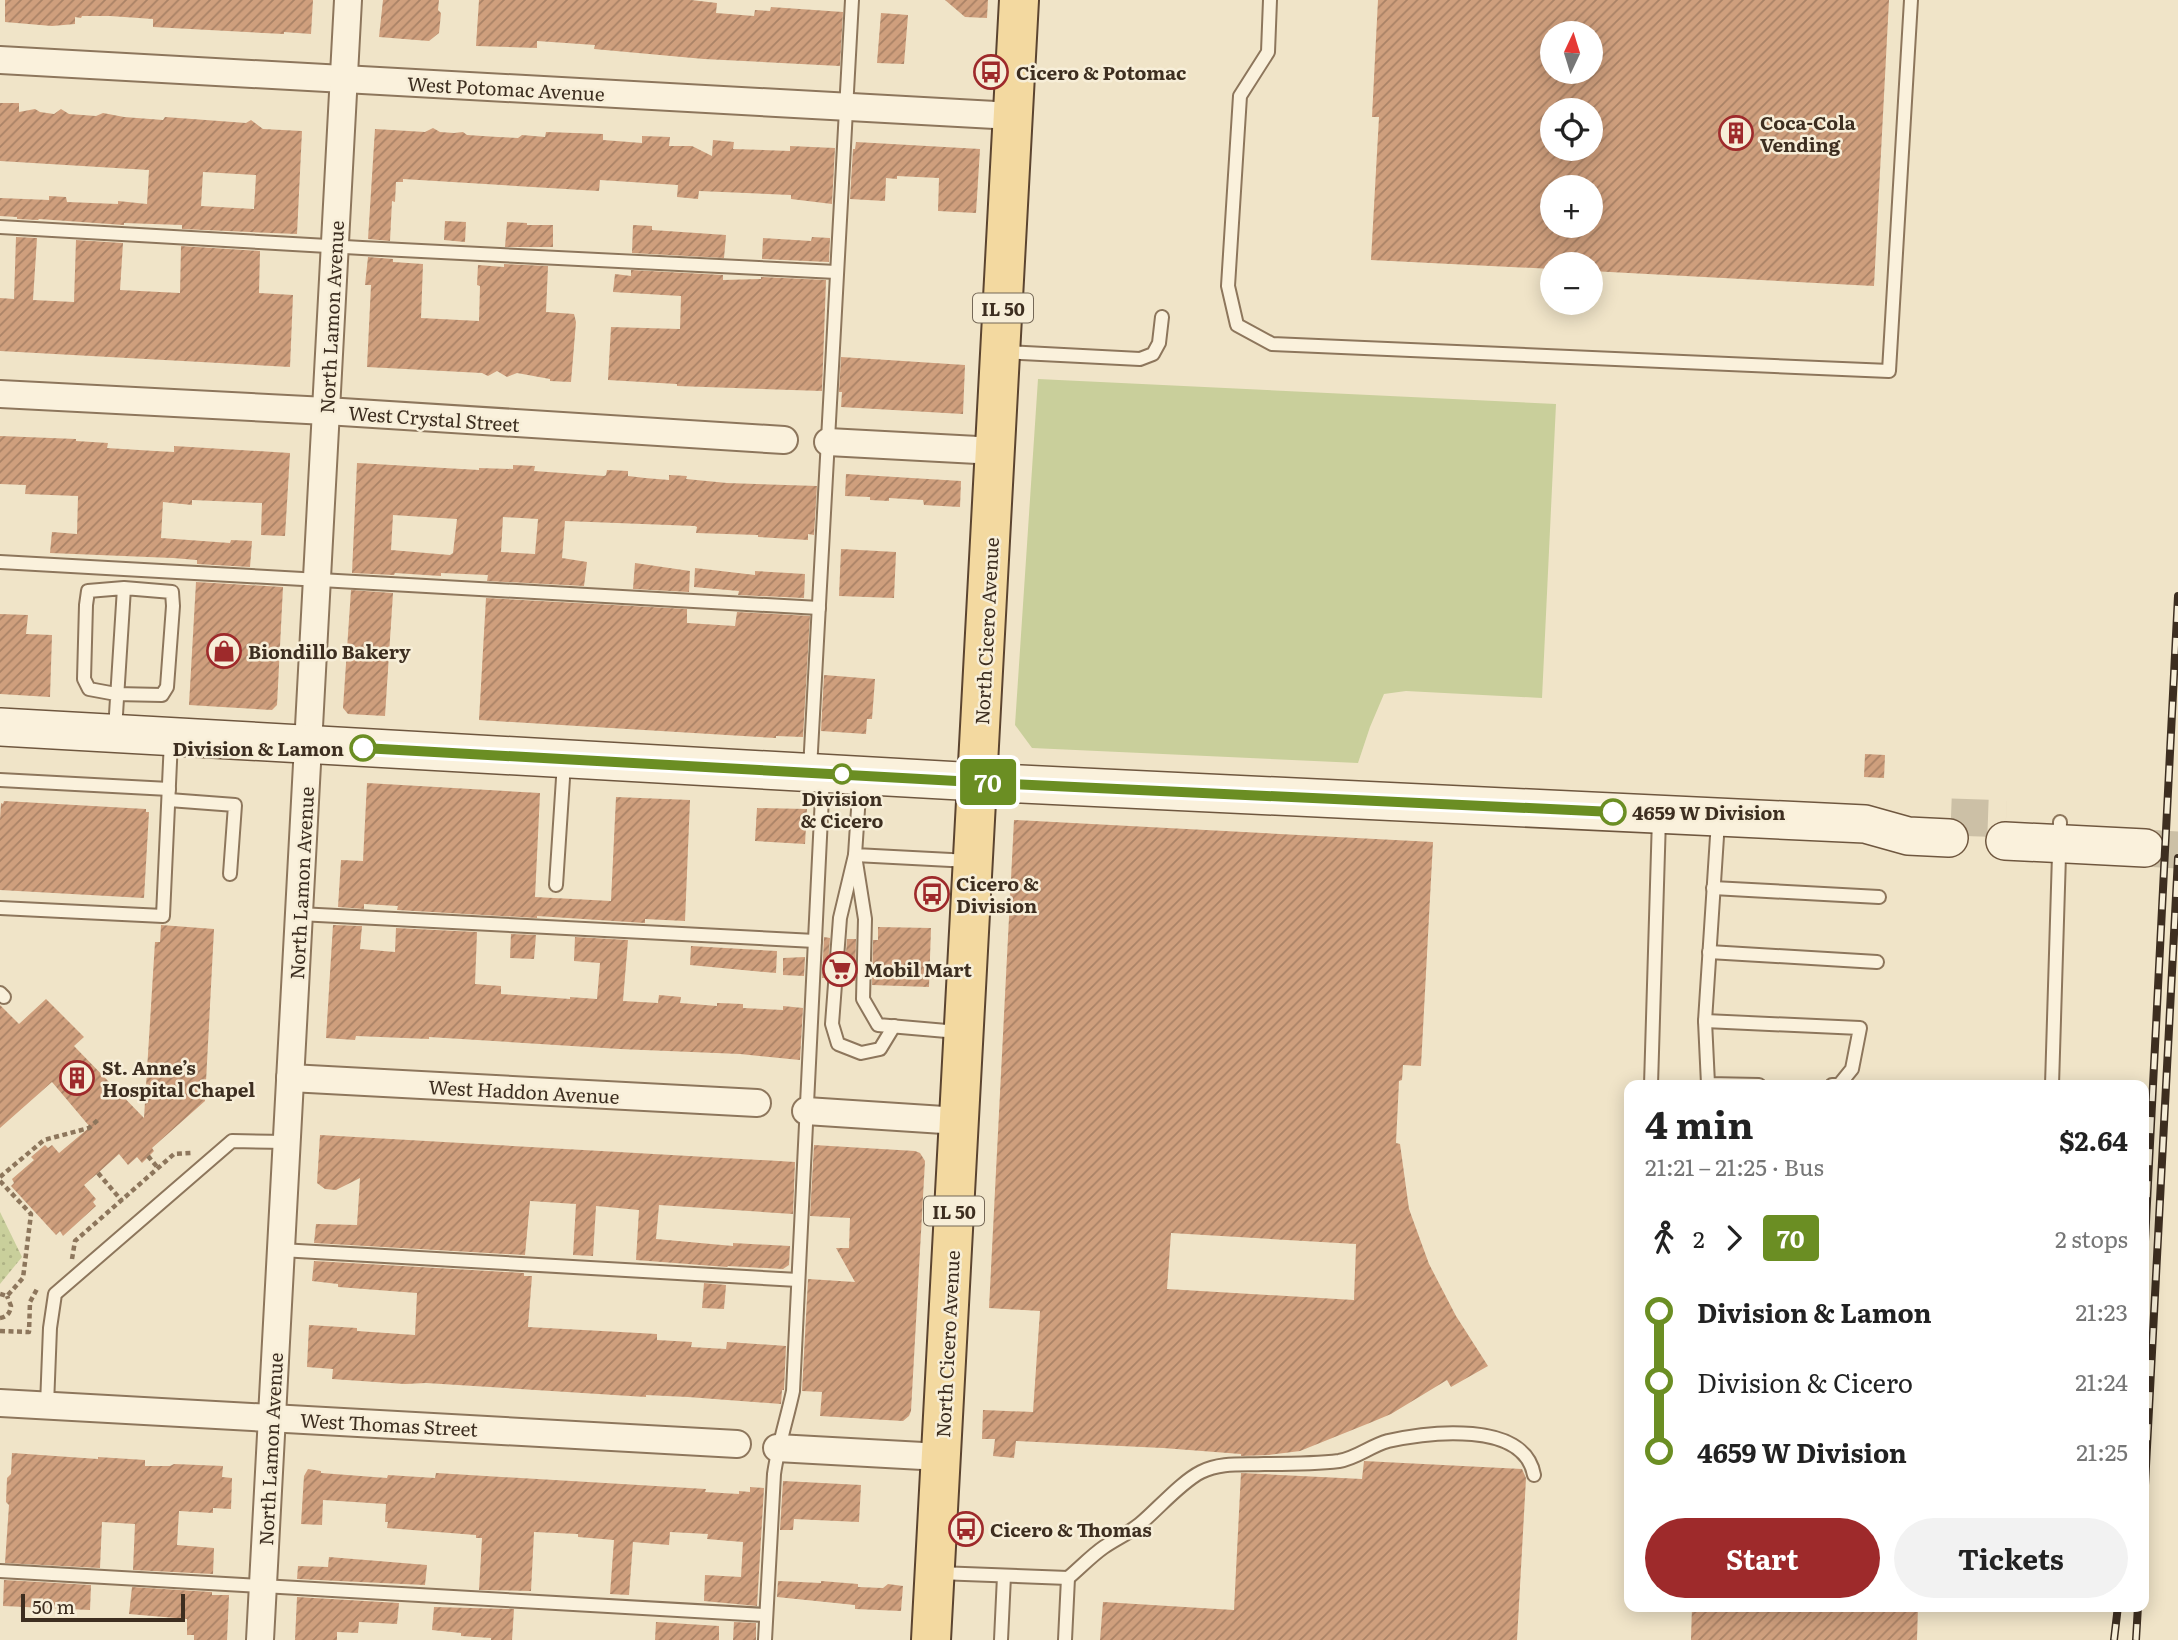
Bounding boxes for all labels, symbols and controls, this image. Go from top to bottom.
north arrow [1540,21,1603,84]
map controls [1540,21,1603,315]
bus stop icon: Cicero & Potomac [972,53,1010,91]
place label: Cicero & Potomac [1016,58,1186,86]
street label: West Potomac Avenue [406,69,606,107]
button: locate [1540,98,1603,161]
place label: Coca-Cola Vending [1760,108,1856,158]
building icon: Coca-Cola Vending [1717,114,1755,152]
button: + [1540,175,1603,238]
street label: North Lamon Avenue [312,220,350,414]
button: − [1540,252,1603,315]
road number: IL 50 [973,294,1033,322]
street label: West Crystal Street [347,398,521,438]
street label: North Cicero Avenue [967,536,1005,726]
shop icon: Biondillo Bakery [205,632,243,670]
place label: Biondillo Bakery [248,637,411,665]
place label: Division & Lamon [173,734,344,762]
marker: Division & Lamon [350,735,376,761]
line badge: 70 [956,759,1020,805]
marker: Division & Cicero [832,764,852,784]
text: 70 [974,764,1002,799]
place label: Division & Cicero [801,784,884,834]
street label: North Lamon Avenue [282,786,320,980]
place label: 4659 W Division [1632,798,1785,826]
marker: 4659 W Division [1600,799,1626,825]
place label: Cicero & Division [956,869,1039,919]
bus stop icon: Cicero & Division [913,875,951,913]
supermarket icon: Mobil Mart [821,950,859,988]
place label: Mobil Mart [864,955,973,983]
place label: St. Anne’s Hospital Chapel [102,1053,255,1103]
building icon: St. Anne’s Hospital Chapel [58,1059,96,1097]
street label: West Haddon Avenue [428,1072,620,1110]
text: 4 min [1645,1094,1754,1151]
text: $2.64 [2059,1120,2128,1159]
text: 21:21 – 21:25 · Bus [1645,1149,1824,1183]
road number: IL 50 [924,1196,984,1226]
icon: walk [1645,1219,1683,1257]
icon: forward [1715,1219,1753,1257]
text: 70 [1777,1220,1805,1255]
text: 2 [1693,1221,1705,1255]
text: 2 stops [2055,1221,2128,1255]
street label: North Cicero Avenue [928,1249,966,1439]
text: Division & Lamon [1697,1292,1932,1331]
text: 21:23 [2075,1294,2128,1328]
street label: North Lamon Avenue [251,1352,289,1546]
text: Division & Cicero [1697,1362,1913,1401]
text: 21:24 [2075,1364,2128,1398]
street label: West Thomas Street [299,1405,479,1443]
text: 4659 W Division [1697,1432,1907,1471]
text: 21:25 [2076,1434,2128,1468]
bus stop icon: Cicero & Thomas [947,1510,985,1548]
place label: Cicero & Thomas [990,1515,1152,1543]
button: Start [1645,1518,1880,1598]
button: Tickets [1894,1518,2128,1598]
scale bar [21,1591,186,1623]
text: 50 m [32,1592,75,1620]

